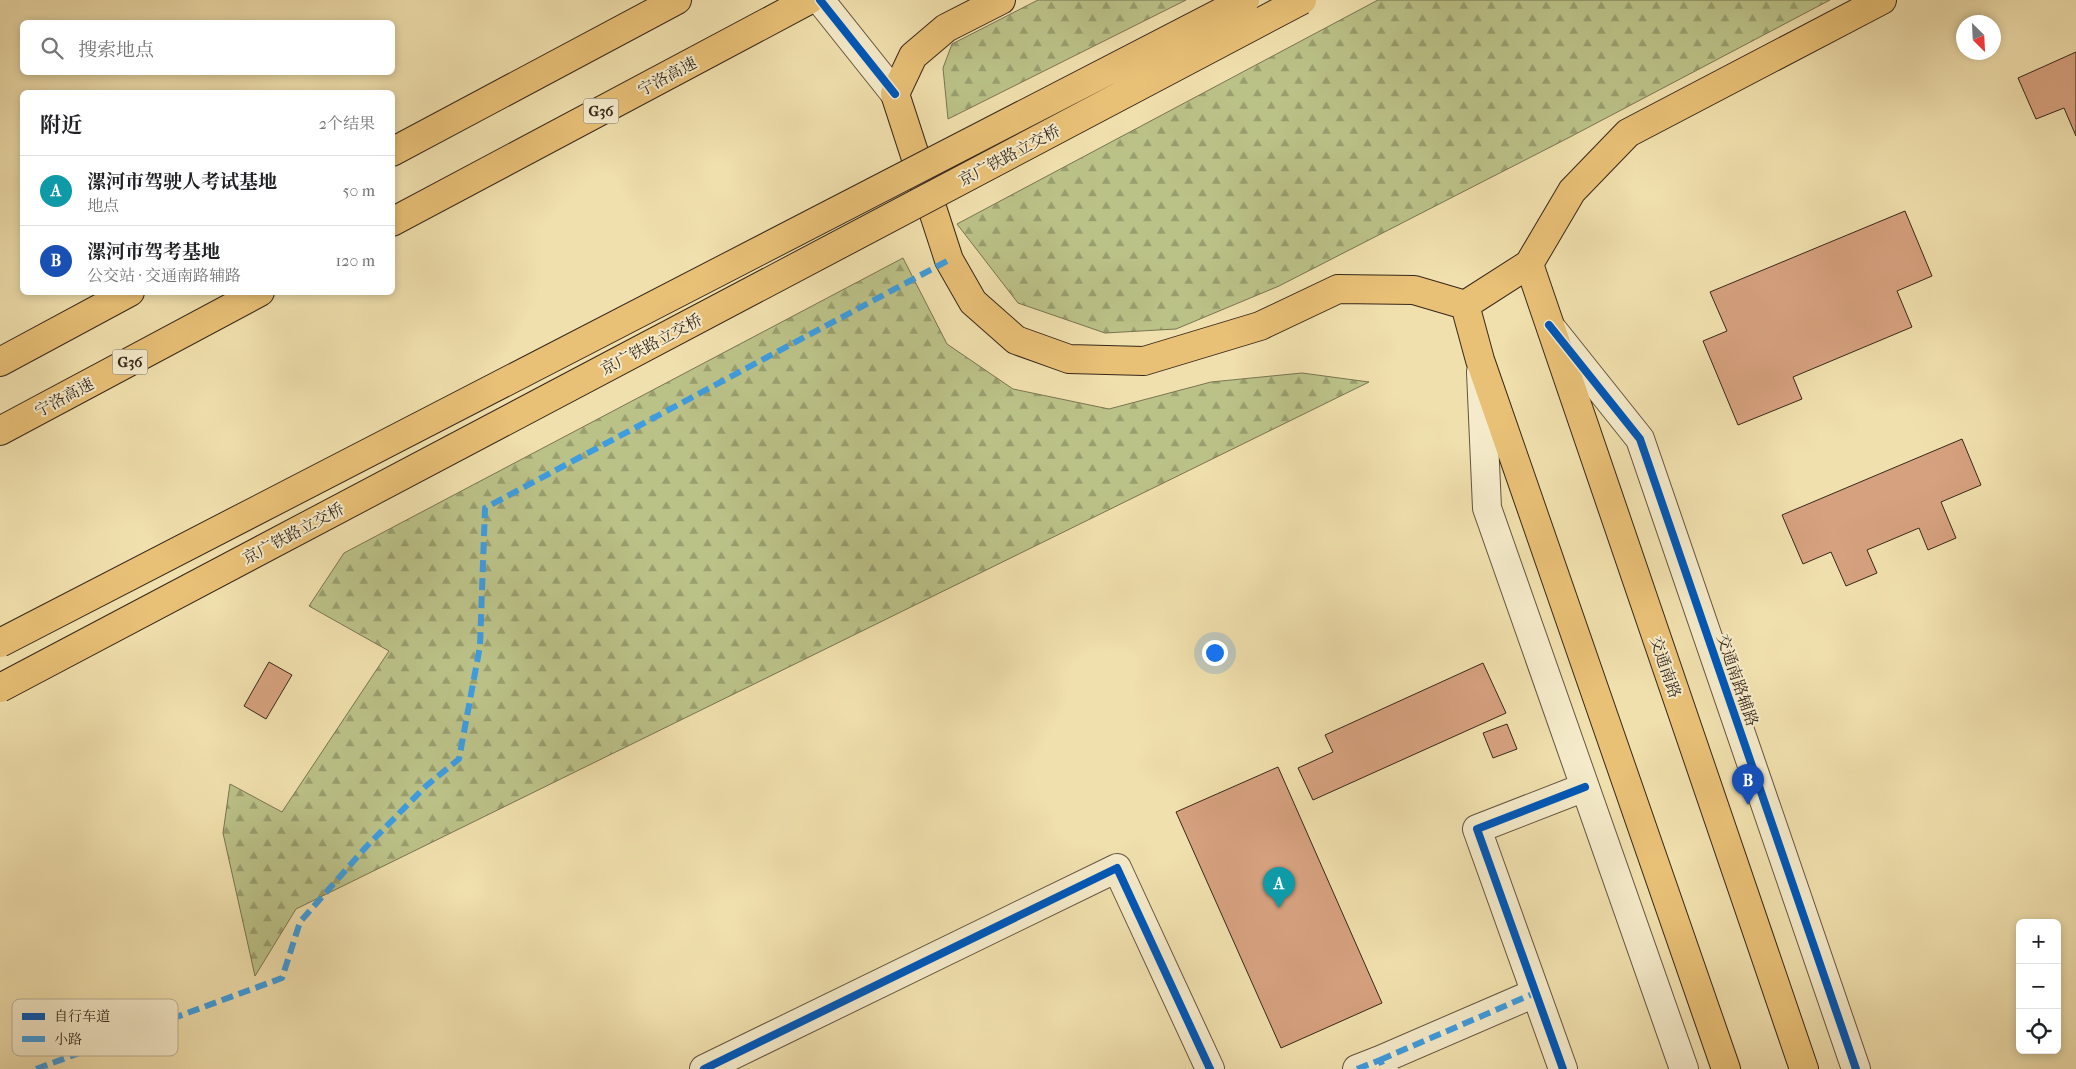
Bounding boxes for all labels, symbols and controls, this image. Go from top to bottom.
north arrow [1956,15,2001,60]
search box [20,20,395,75]
icon: search [38,34,66,62]
text: 搜索地点 [78,39,154,61]
street label: 宁洛高速 [635,53,700,100]
road number: G36 [584,98,618,124]
text: 附近 [40,113,82,137]
text: 2个结果 [319,114,375,133]
street label: 京广铁路立交桥 [955,121,1063,190]
text: 漯河市驾驶人考试基地 [87,171,277,193]
text: A [51,181,61,200]
text: 50 m [343,181,375,200]
text: 地点 [87,196,119,215]
text: 漯河市驾考基地 [87,241,220,263]
text: B [51,251,61,270]
text: 120 m [336,251,375,270]
text: 公交站 · 交通南路辅路 [87,266,241,285]
street label: 京广铁路立交桥 [597,310,705,379]
road number: G36 [112,350,148,374]
street label: 宁洛高速 [32,374,97,421]
street label: 京广铁路立交桥 [239,499,347,568]
street label: 交通南路辅路 [1713,632,1762,729]
street label: 交通南路 [1646,634,1685,701]
your location [1202,640,1228,666]
pin: B [1732,764,1764,805]
pin: A [1263,867,1295,908]
map controls [2016,919,2061,1054]
button: + [2016,919,2061,964]
button: − [2016,964,2061,1009]
legend [12,999,178,1056]
text: 自行车道 [54,1008,110,1025]
button: locate [2016,1009,2061,1054]
text: 小路 [54,1031,82,1048]

